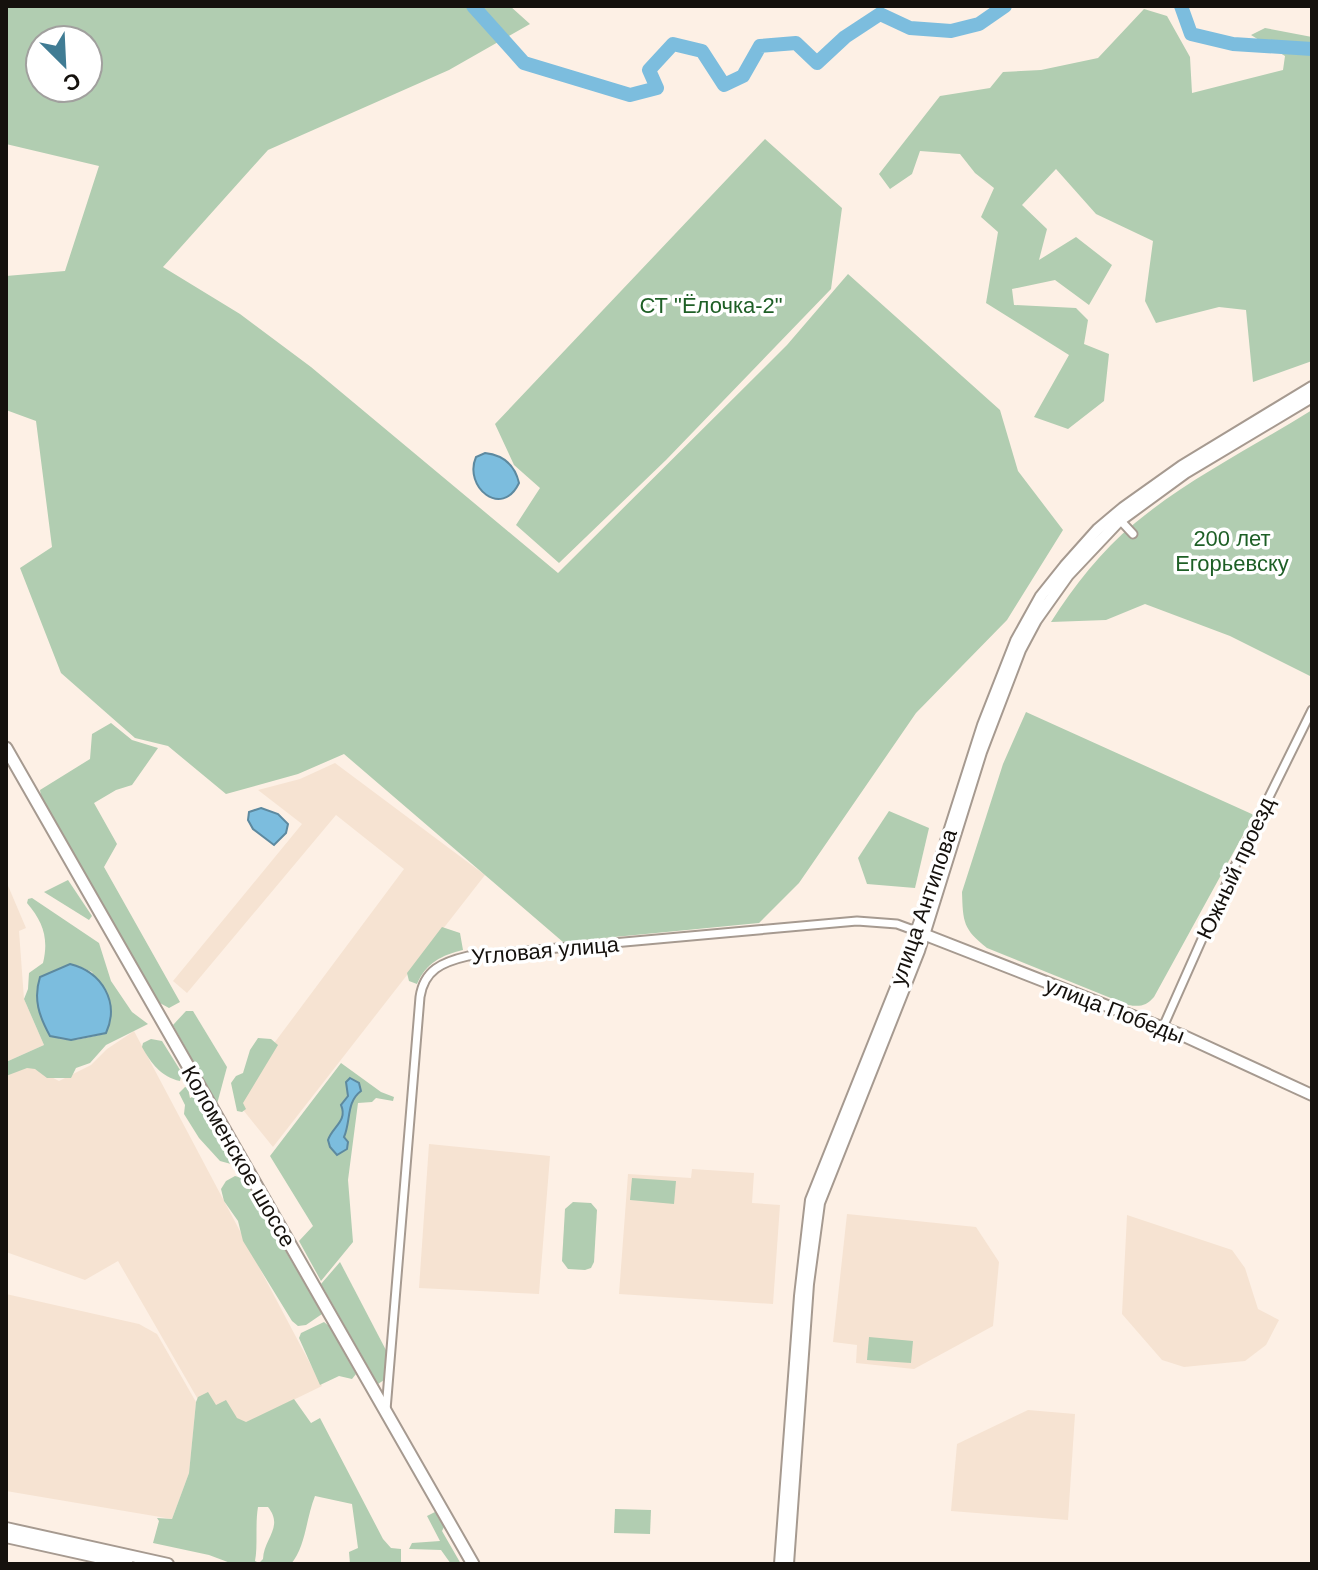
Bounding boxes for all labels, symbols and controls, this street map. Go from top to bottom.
north arrow [24,24,104,104]
text: С [59,67,84,97]
park label: СТ "Ёлочка-2" [639,293,783,318]
park label: 200 лет Егорьевску [1175,526,1289,576]
street label: Южный проезд [1192,793,1279,943]
street label: улица Антипова [885,825,962,989]
street label: Угловая улица [470,932,621,969]
street label: улица Победы [1042,972,1188,1049]
street label: Коломенское шоссе [176,1061,301,1251]

